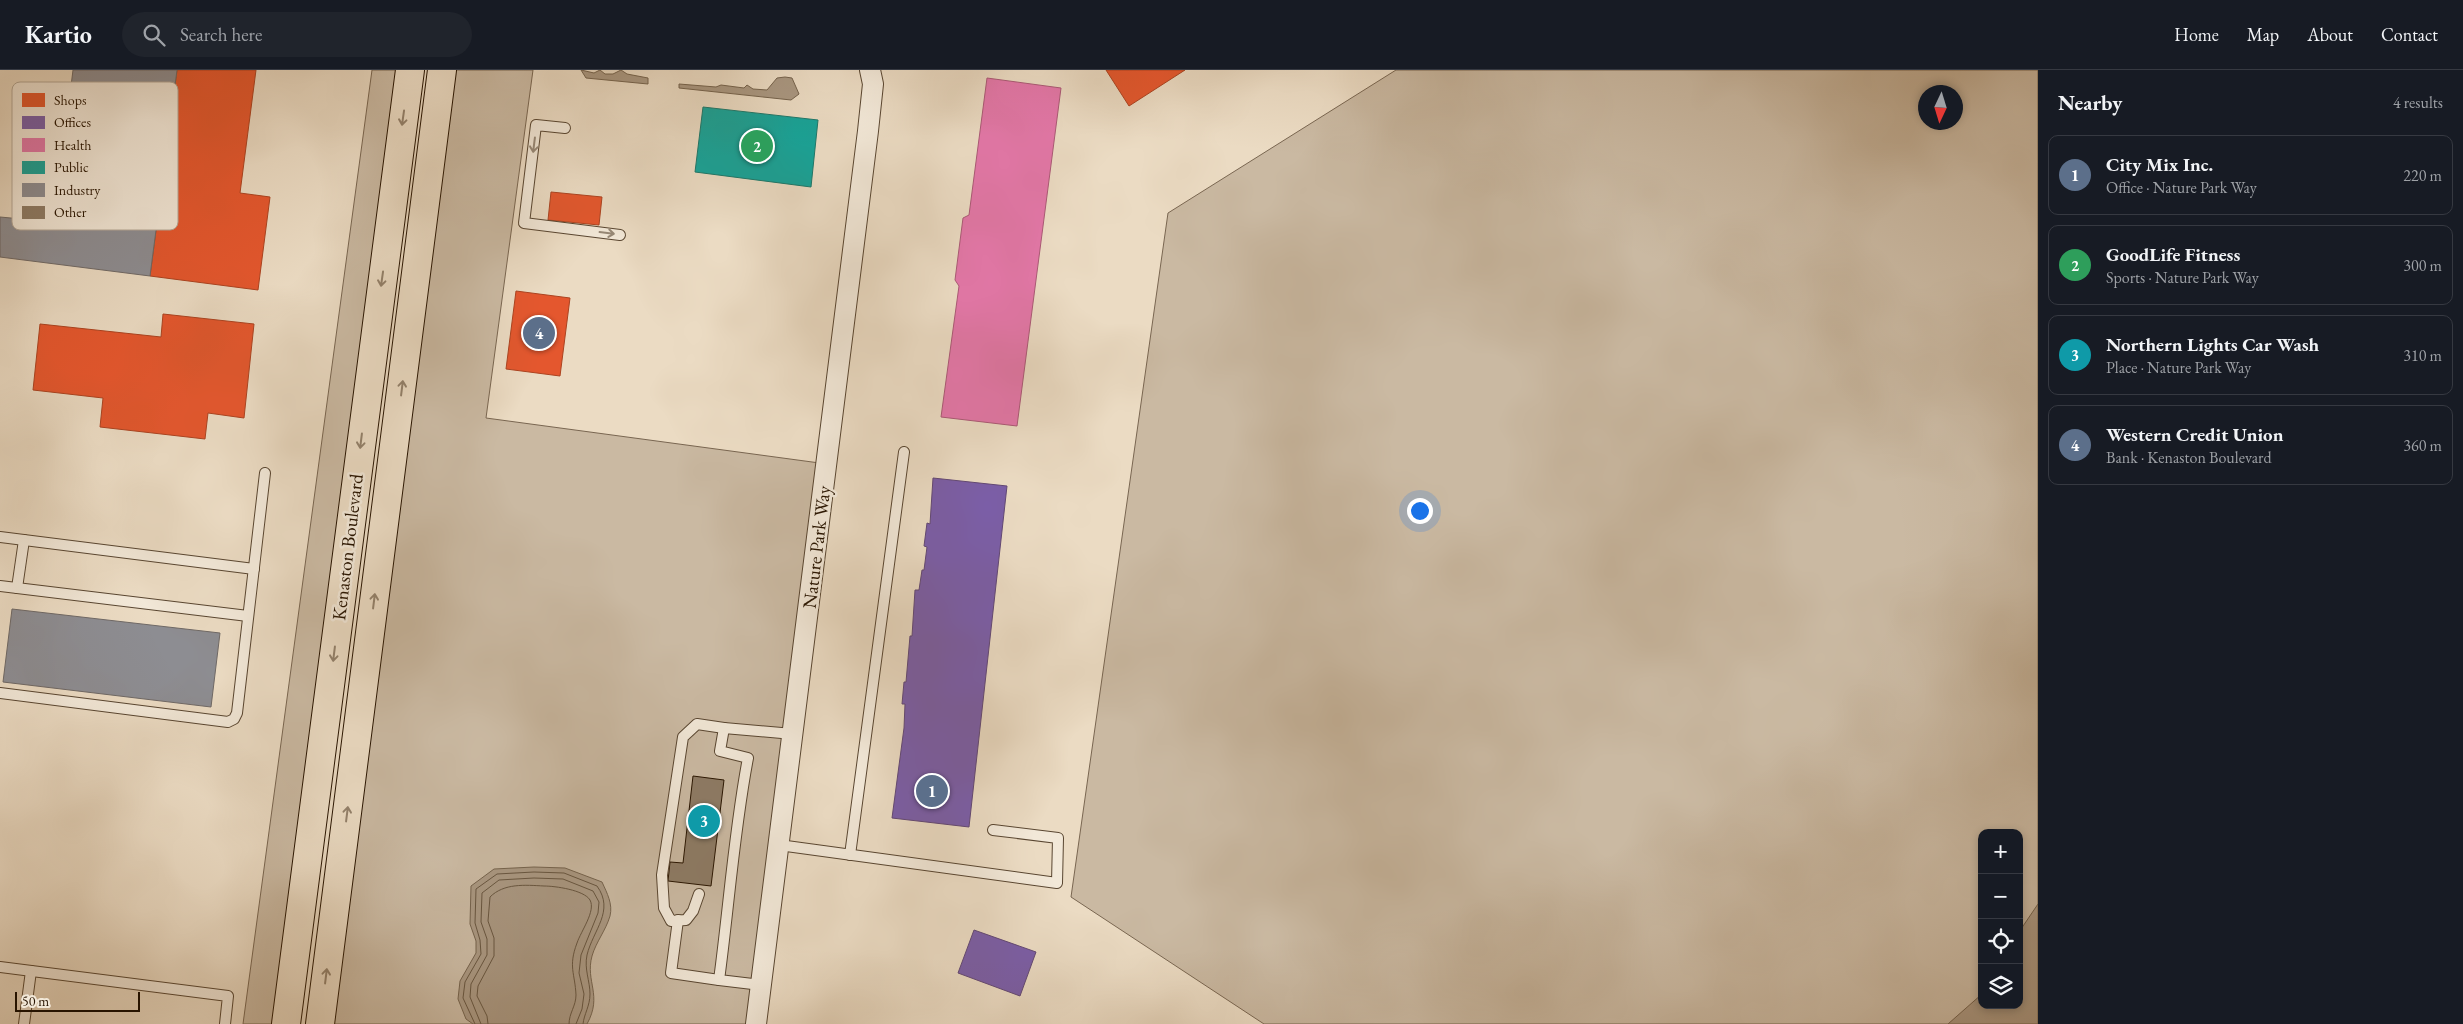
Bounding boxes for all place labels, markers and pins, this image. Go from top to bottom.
pin: 2 [741,127,773,165]
pin: 4 [523,314,555,352]
pin: 1 [916,772,948,810]
pin: 3 [688,802,720,840]

